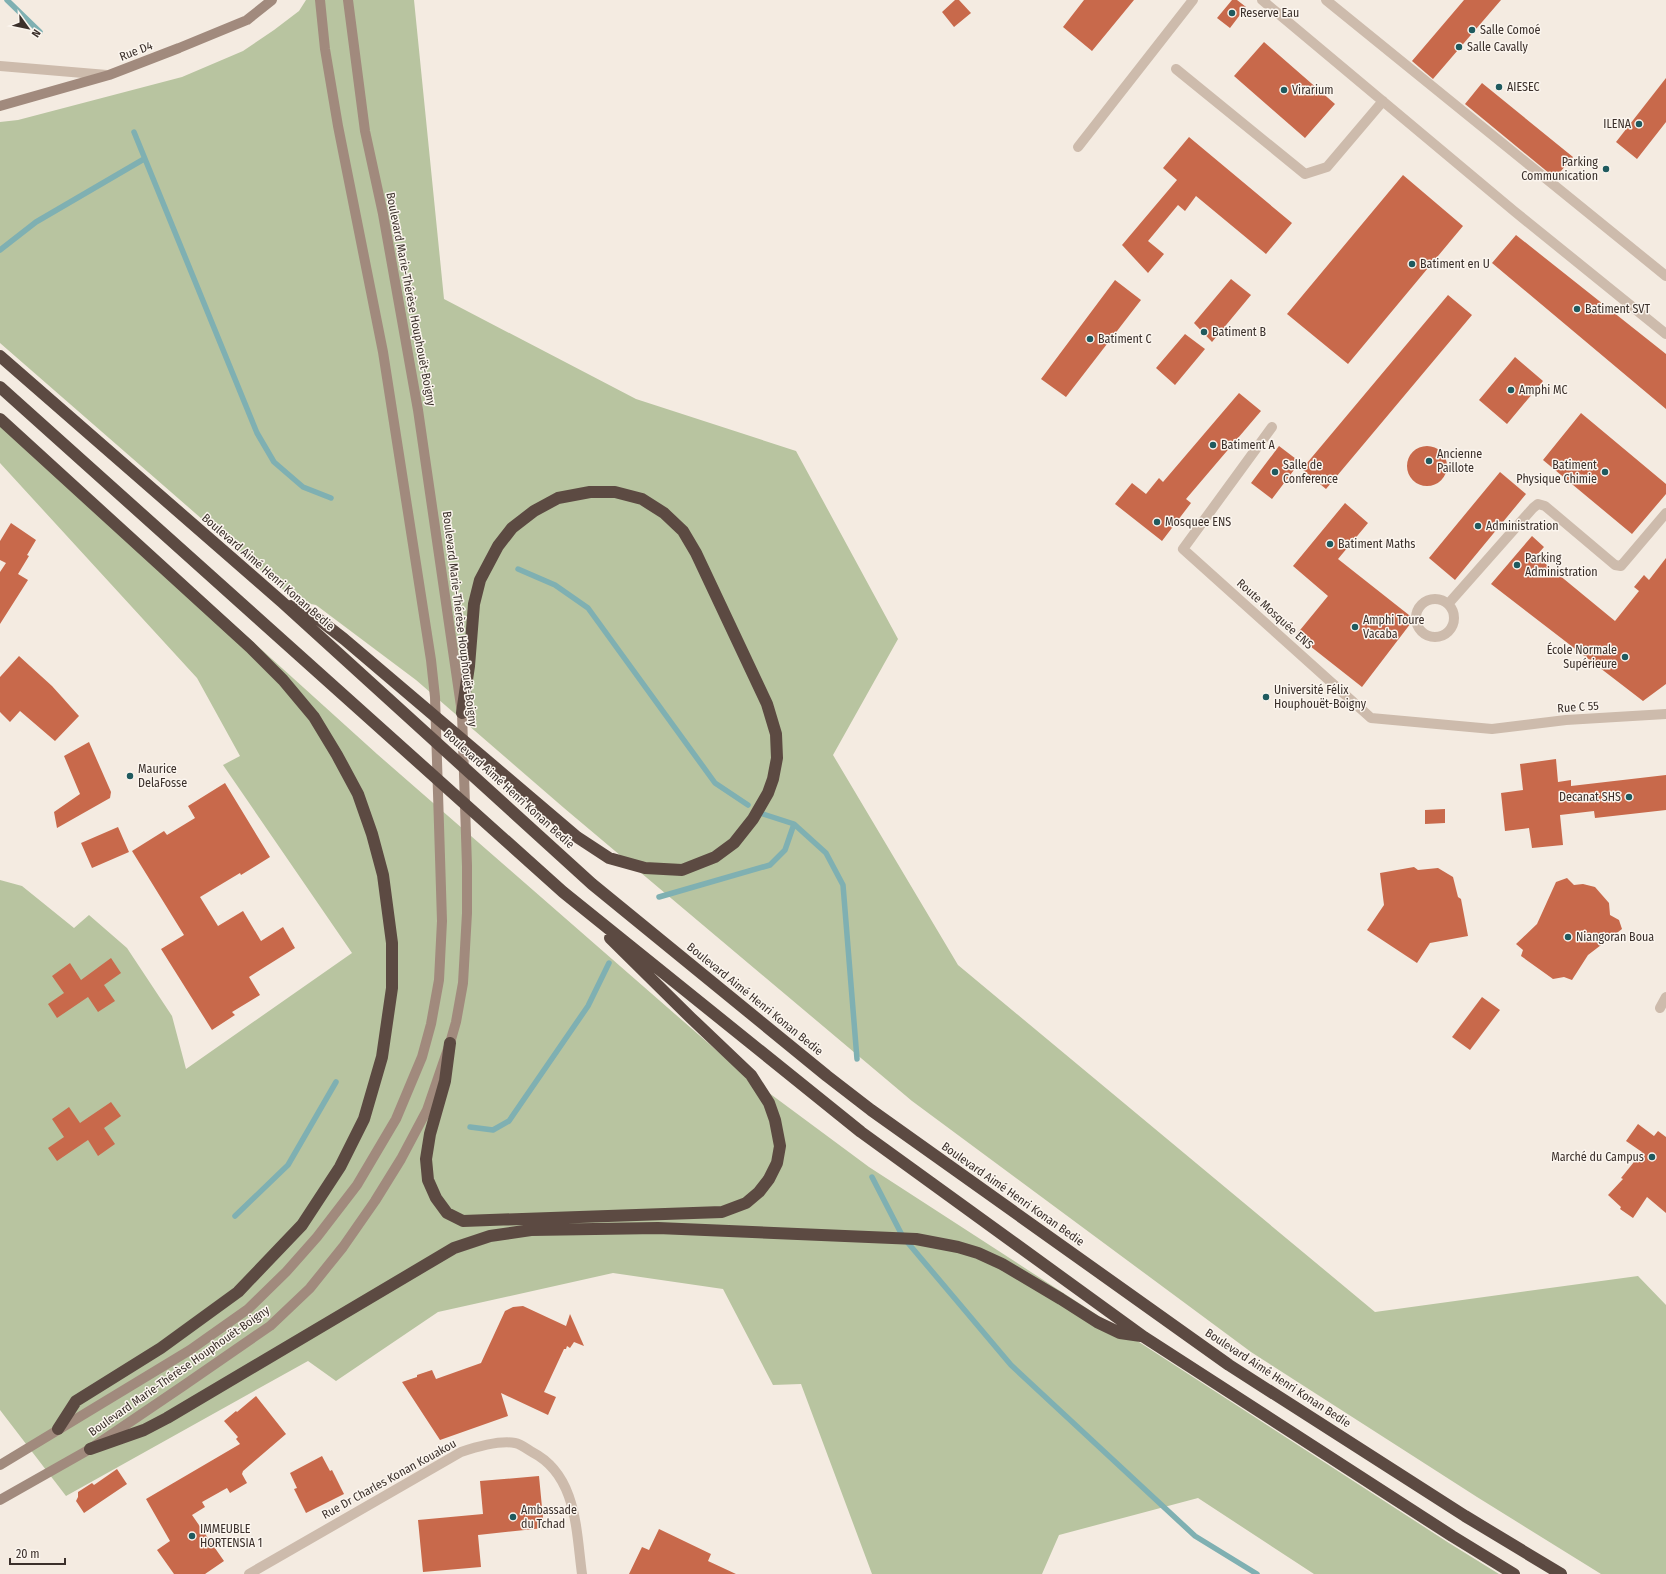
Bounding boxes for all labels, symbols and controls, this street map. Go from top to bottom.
place label: Reserve Eau [1240,6,1299,20]
north arrow [8,8,48,48]
marker: Reserve Eau [1227,8,1237,18]
place label: Salle Comoé [1480,23,1540,37]
marker: Salle Comoé [1467,25,1477,35]
text: N [29,27,43,39]
street label: Rue D4 [117,38,155,64]
place label: Salle Cavally [1467,40,1529,54]
marker: Salle Cavally [1454,42,1464,52]
place label: AIESEC [1507,80,1540,94]
marker: AIESEC [1494,82,1504,92]
place label: Virarium [1292,83,1334,97]
marker: Virarium [1279,85,1289,95]
place label: ILENA [1603,117,1632,131]
marker: ILENA [1634,119,1644,129]
place label: Parking Communication [1521,155,1598,183]
marker: Parking Communication [1601,164,1611,174]
street label: Boulevard Marie-Thérèse Houphouët-Boigny [383,191,439,408]
place label: Batiment en U [1420,257,1490,271]
marker: Batiment en U [1407,259,1417,269]
place label: Batiment SVT [1585,302,1650,316]
marker: Batiment SVT [1572,304,1582,314]
place label: Batiment B [1212,325,1267,339]
marker: Batiment B [1199,327,1209,337]
place label: Batiment C [1098,332,1152,346]
marker: Batiment C [1085,334,1095,344]
place label: Amphi MC [1519,383,1568,397]
marker: Amphi MC [1506,385,1516,395]
place label: Batiment A [1221,438,1276,452]
marker: Batiment A [1208,440,1218,450]
place label: Ancienne Paillote [1437,447,1482,475]
marker: Ancienne Paillote [1424,456,1434,466]
place label: Salle de Conference [1283,458,1338,486]
place label: Batiment Physique Chimie [1516,458,1597,486]
marker: Salle de Conference [1270,467,1280,477]
marker: Batiment Physique Chimie [1600,467,1610,477]
street label: Boulevard Marie-Thérèse Houphouët-Boigny [440,510,480,728]
street label: Boulevard Aimé Henri Konan Bedie [199,511,337,633]
place label: Mosquee ENS [1165,515,1231,529]
marker: Mosquee ENS [1152,517,1162,527]
place label: Administration [1486,519,1559,533]
marker: Administration [1473,521,1483,531]
place label: Batiment Maths [1338,537,1415,551]
marker: Batiment Maths [1325,539,1335,549]
place label: Parking Administration [1525,551,1598,579]
marker: Parking Administration [1512,560,1522,570]
street label: Route Mosquée ENS [1234,576,1316,652]
place label: Amphi Toure Vacaba [1363,613,1424,641]
marker: Amphi Toure Vacaba [1350,622,1360,632]
place label: École Normale Supérieure [1547,642,1617,671]
marker: École Normale Supérieure [1620,652,1630,662]
place label: Université Félix Houphouët-Boigny [1274,683,1367,711]
marker: Université Félix Houphouët-Boigny [1261,692,1271,702]
street label: Rue C 55 [1557,699,1600,715]
street label: Boulevard Aimé Henri Konan Bedie [441,727,577,851]
place label: Maurice DelaFosse [138,762,187,790]
marker: Maurice DelaFosse [125,771,135,781]
place label: Decanat SHS [1559,790,1621,804]
marker: Decanat SHS [1624,792,1634,802]
place label: Niangoran Boua [1576,930,1654,944]
marker: Niangoran Boua [1563,932,1573,942]
street label: Boulevard Aimé Henri Konan Bedie [684,940,826,1058]
street label: Boulevard Aimé Henri Konan Bedie [939,1139,1087,1249]
place label: Marché du Campus [1551,1150,1644,1164]
marker: Marché du Campus [1647,1152,1657,1162]
street label: Boulevard Marie-Thérèse Houphouët-Boigny [86,1303,273,1439]
street label: Boulevard Aimé Henri Konan Bedie [1203,1326,1354,1430]
street label: Rue Dr Charles Konan Kouakou [319,1436,459,1522]
place label: Ambassade du Tchad [521,1503,577,1531]
marker: Ambassade du Tchad [508,1512,518,1522]
place label: IMMEUBLE HORTENSIA 1 [200,1522,263,1550]
marker: IMMEUBLE HORTENSIA 1 [187,1531,197,1541]
scale bar [10,1540,65,1566]
text: 20 m [16,1547,40,1561]

